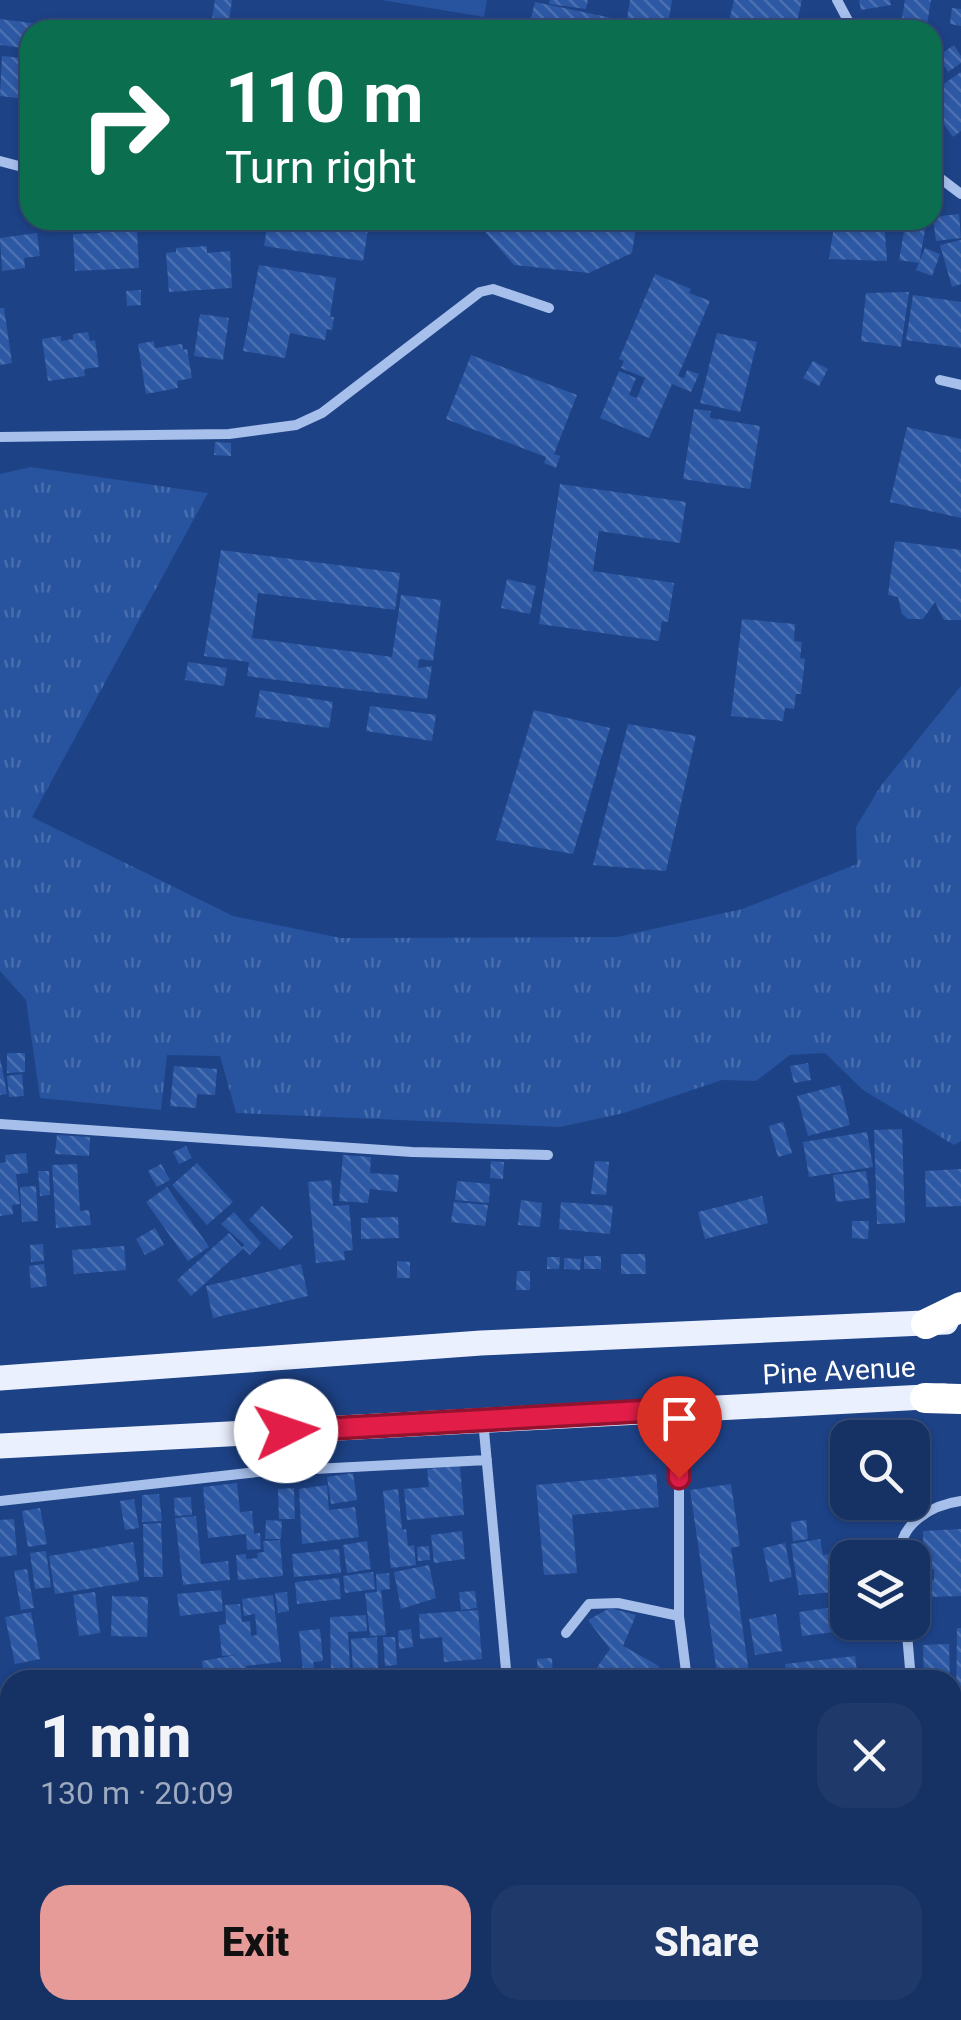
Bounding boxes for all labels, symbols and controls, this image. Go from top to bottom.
text: 110 m [225,57,424,139]
icon: right [60,60,190,190]
text: Turn right [225,141,417,194]
street label: Pine Avenue [762,1351,916,1391]
pin [637,1376,722,1479]
position arrow [234,1379,338,1483]
icon: arrive [652,1391,707,1446]
map controls [830,1420,930,1640]
button: search [830,1420,930,1520]
button: layers [830,1540,930,1640]
text: 1 min [40,1701,191,1772]
button: close [817,1703,922,1808]
text: 130 m · 20:09 [40,1774,234,1812]
button: Exit [40,1885,471,2000]
button: Share [491,1885,922,2000]

